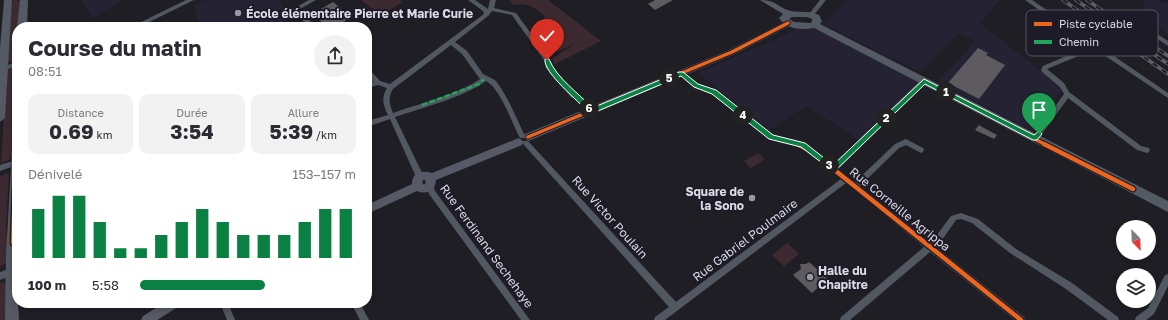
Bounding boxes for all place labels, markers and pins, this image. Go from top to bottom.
place label: École élémentaire Pierre et Marie Curie [246,6,473,21]
marker: École élémentaire Pierre et Marie Curie [233,8,243,18]
pin [530,19,564,60]
pin: 5 [659,68,679,88]
pin: 1 [936,82,956,102]
pin [1022,93,1056,134]
pin: 6 [579,98,599,118]
pin: 4 [733,105,753,125]
pin: 2 [876,108,896,128]
pin: 3 [819,155,839,175]
place label: Square de la Sono [685,184,744,213]
marker: Square de la Sono [747,193,757,203]
place label: Halle du Chapitre [818,263,868,292]
marker: Halle du Chapitre [805,272,815,282]

